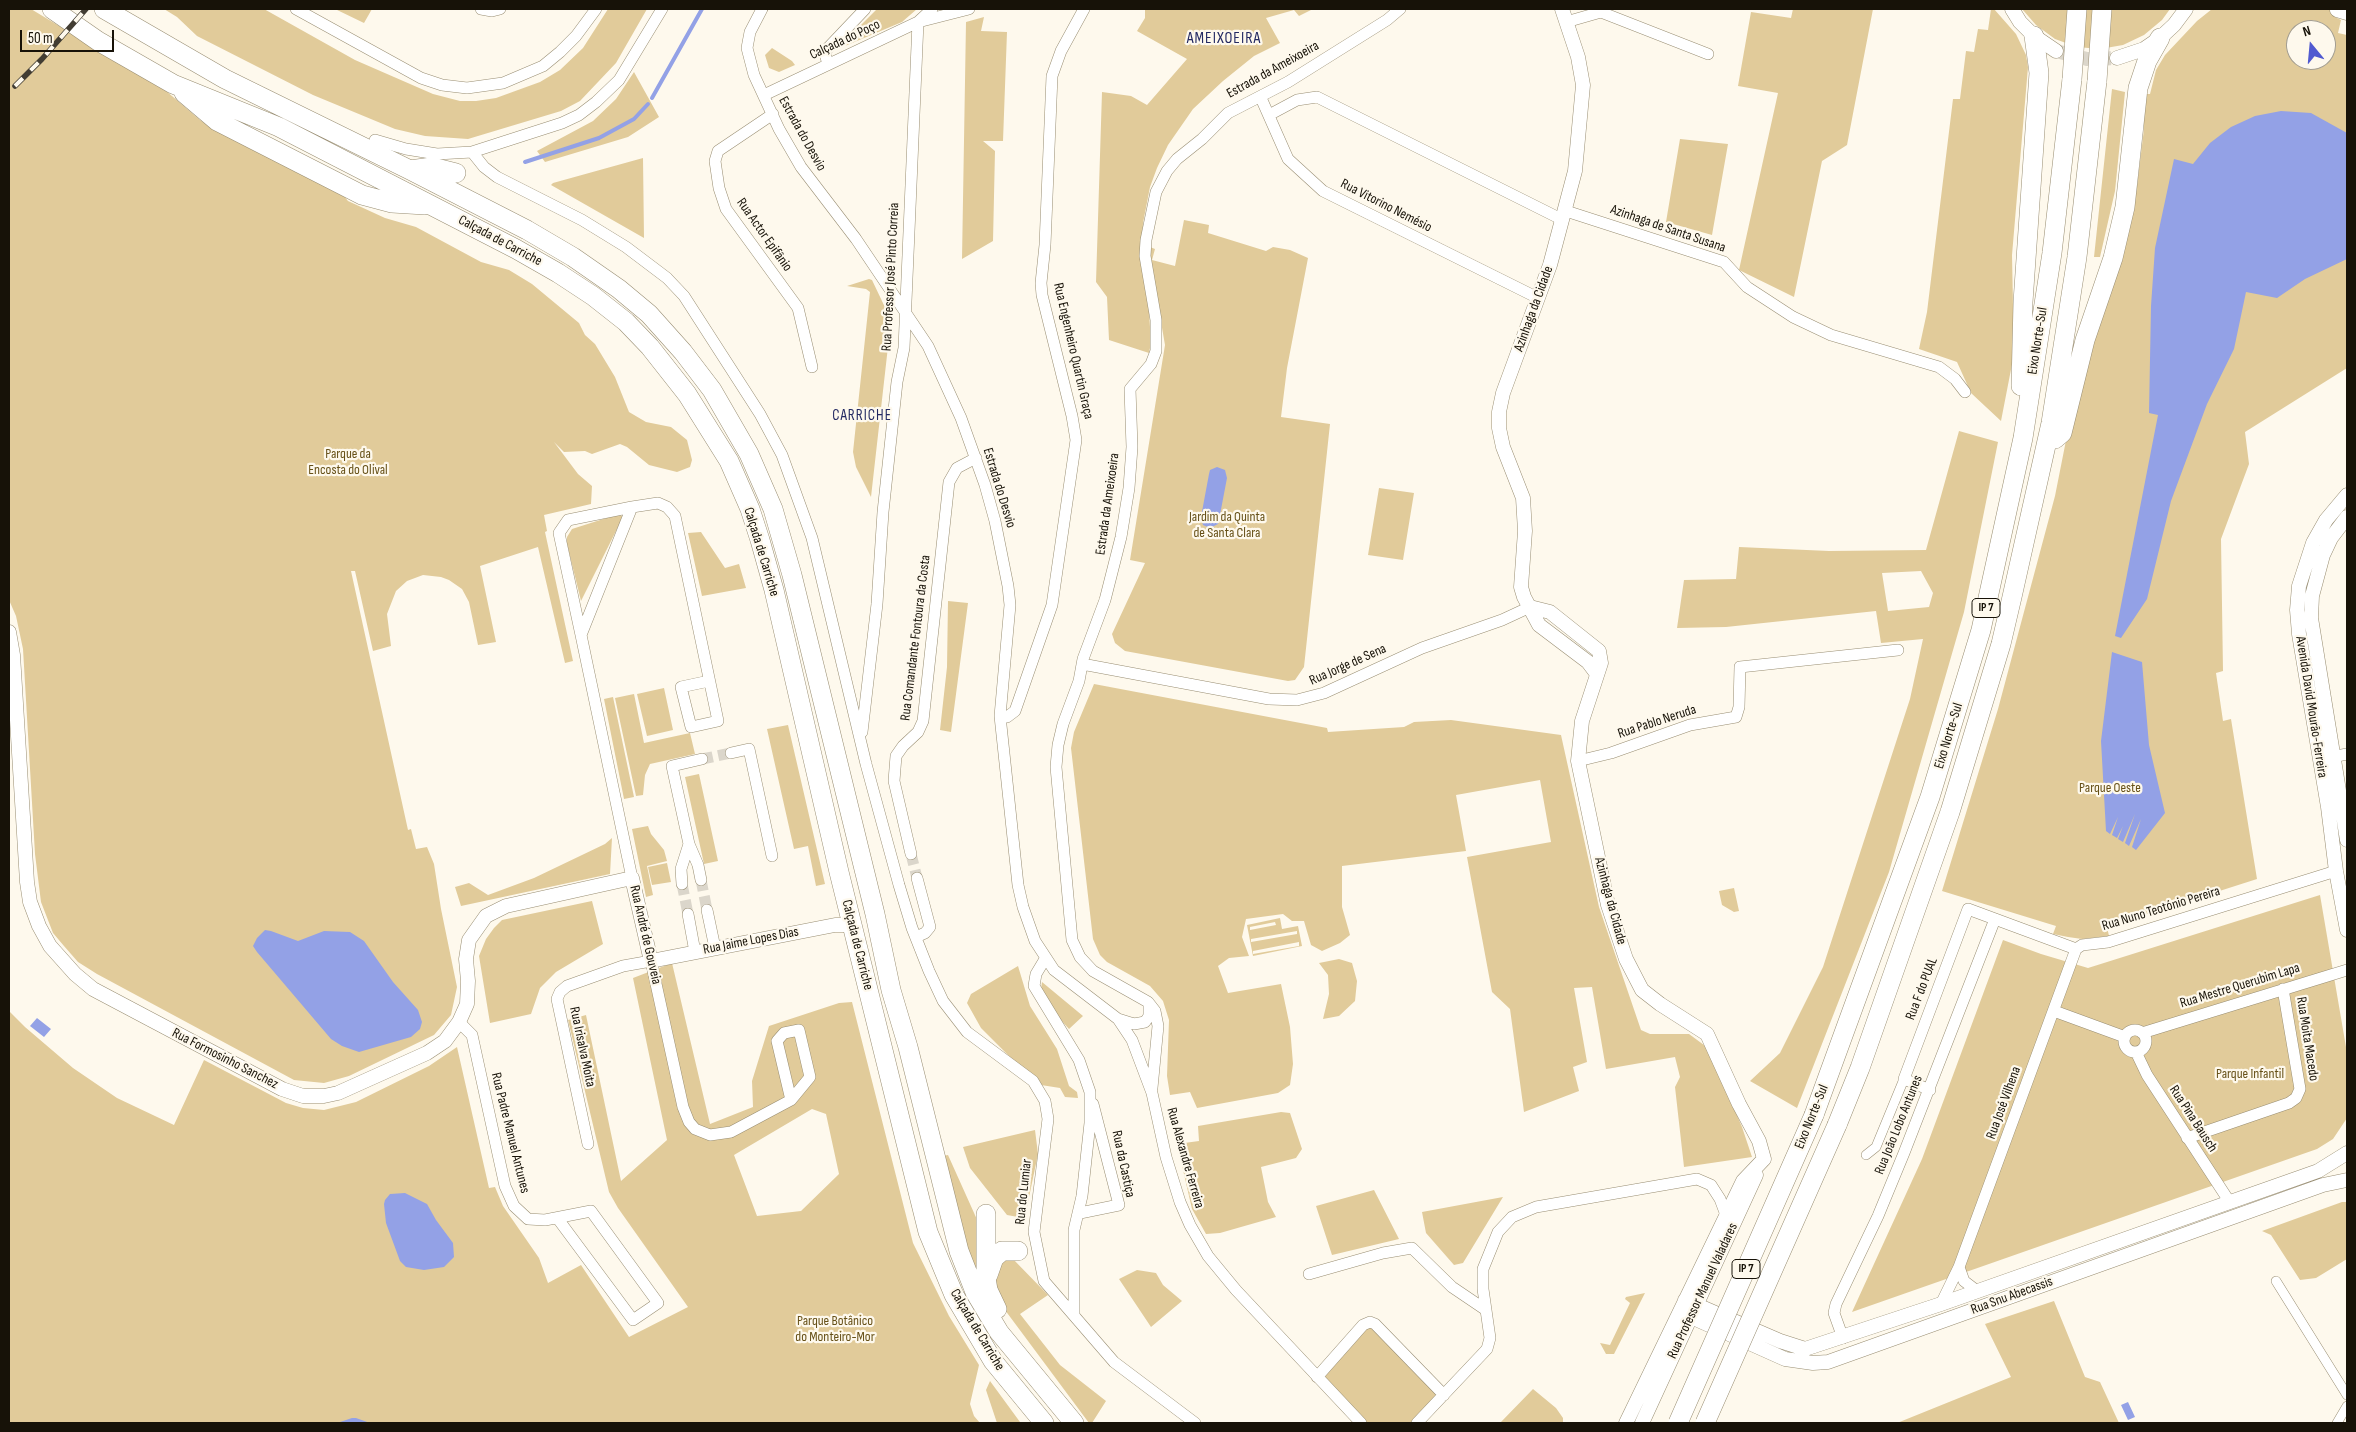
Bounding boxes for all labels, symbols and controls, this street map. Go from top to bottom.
street label: Calçada do Poço [807,16,883,64]
scale bar [22,20,116,52]
north arrow [2286,20,2336,70]
text: N [2301,22,2313,40]
text: 50 m [28,29,53,48]
district label: AMEIXOEIRA [1185,29,1263,49]
street label: Estrada da Ameixoeira [1224,38,1322,102]
street label: Estrada do Desvio [775,94,829,174]
street label: Rua Vitorino Nemésio [1338,176,1434,236]
street label: Rua Actor Epifânio [733,195,795,275]
street label: Azinhaga de Santa Susana [1608,201,1728,257]
street label: Rua Professor José Pinto Correia [879,202,903,352]
street label: Calçada de Carriche [455,212,545,270]
street label: Azinhaga da Cidade [1511,264,1557,354]
street label: Rua Engenheiro Quartin Graça [1049,281,1097,421]
street label: Eixo Norte-Sul [2024,306,2052,376]
district label: CARRICHE [831,407,893,425]
park label: Parque da Encosta do Olival [308,446,388,478]
street label: Estrada do Desvio [979,446,1019,530]
street label: Estrada da Ameixoeira [1093,452,1123,556]
street label: Calçada de Carriche [739,505,783,599]
park label: Jardim da Quinta de Santa Clara [1189,509,1265,542]
street label: Rua Comandante Fontoura da Costa [897,554,935,722]
road number: IP 7 [1972,598,2000,618]
street label: Avenida David Mourão-Ferreira [2292,635,2330,779]
street label: Rua Jorge de Sena [1307,641,1389,689]
street label: Rua Pablo Neruda [1616,701,1698,743]
street label: Eixo Norte-Sul [1931,701,1967,771]
park label: Parque Oeste [2079,780,2141,796]
street label: Azinhaga da Cidade [1590,856,1630,946]
street label: Rua Nuno Teotónio Pereira [2100,883,2222,935]
street label: Rua André de Gouveia [625,884,665,986]
street label: Calçada de Carriche [838,898,876,992]
street label: Rua Jaime Lopes Dias [702,923,800,959]
street label: Rua F do PUAL [1902,955,1942,1023]
street label: Rua Mestre Querubim Lapa [2178,960,2302,1012]
street label: Rua Moita Macedo [2292,996,2322,1082]
street label: Rua Irisalva Moita [565,1005,599,1089]
street label: Rua Formosinho Sanchez [169,1025,281,1093]
street label: Rua José Vilhena [1983,1064,2025,1142]
park label: Parque Infantil [2216,1066,2284,1082]
street label: Rua Padre Manuel Antunes [487,1071,533,1195]
street label: Rua João Lobo Antunes [1871,1073,1927,1177]
street label: Eixo Norte-Sul [1792,1082,1832,1152]
street label: Rua Pina Bausch [2165,1082,2221,1156]
street label: Rua Alexandre Ferreira [1163,1106,1207,1210]
street label: Rua da Castiça [1108,1129,1138,1199]
street label: Rua do Lumiar [1012,1158,1036,1226]
street label: Rua Professor Manuel Valadares [1664,1221,1742,1361]
road number: IP 7 [1732,1260,1760,1278]
street label: Rua Snu Abecassis [1969,1273,2055,1319]
street label: Calçada de Carriche [946,1286,1008,1374]
park label: Parque Botânico do Monteiro-Mor [795,1313,875,1345]

